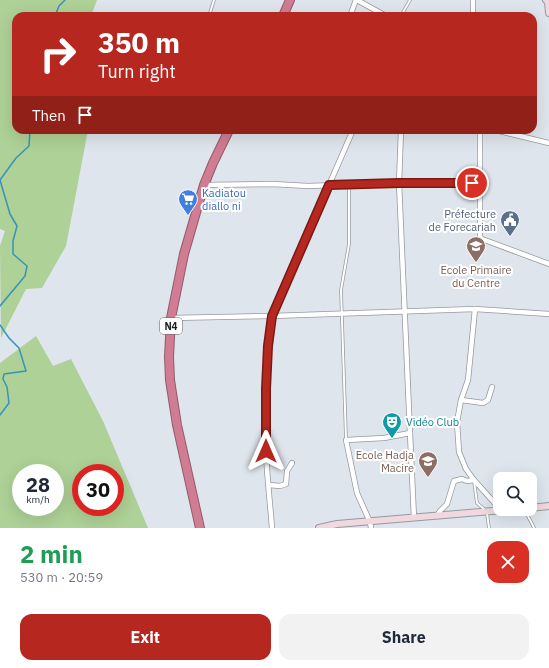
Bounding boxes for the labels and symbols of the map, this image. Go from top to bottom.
pin [455,166,489,200]
place label: Kadiatou diallo ni [202,186,246,213]
supermarket icon: Kadiatou diallo ni [177,188,199,216]
place label: Préfecture de Forecariah [429,207,496,234]
public building icon: Préfecture de Forecariah [499,209,521,237]
school or university icon: Ecole Primaire du Centre [465,235,487,263]
place label: Ecole Primaire du Centre [440,263,512,290]
road number: N4 [160,318,182,334]
theatre icon: Vidéo Club [381,411,403,439]
place label: Vidéo Club [406,415,459,429]
position arrow [245,430,287,472]
place label: Ecole Hadja Macire [356,448,414,475]
school or university icon: Ecole Hadja Macire [417,450,439,478]
speed limit sign: 30 [72,464,124,516]

